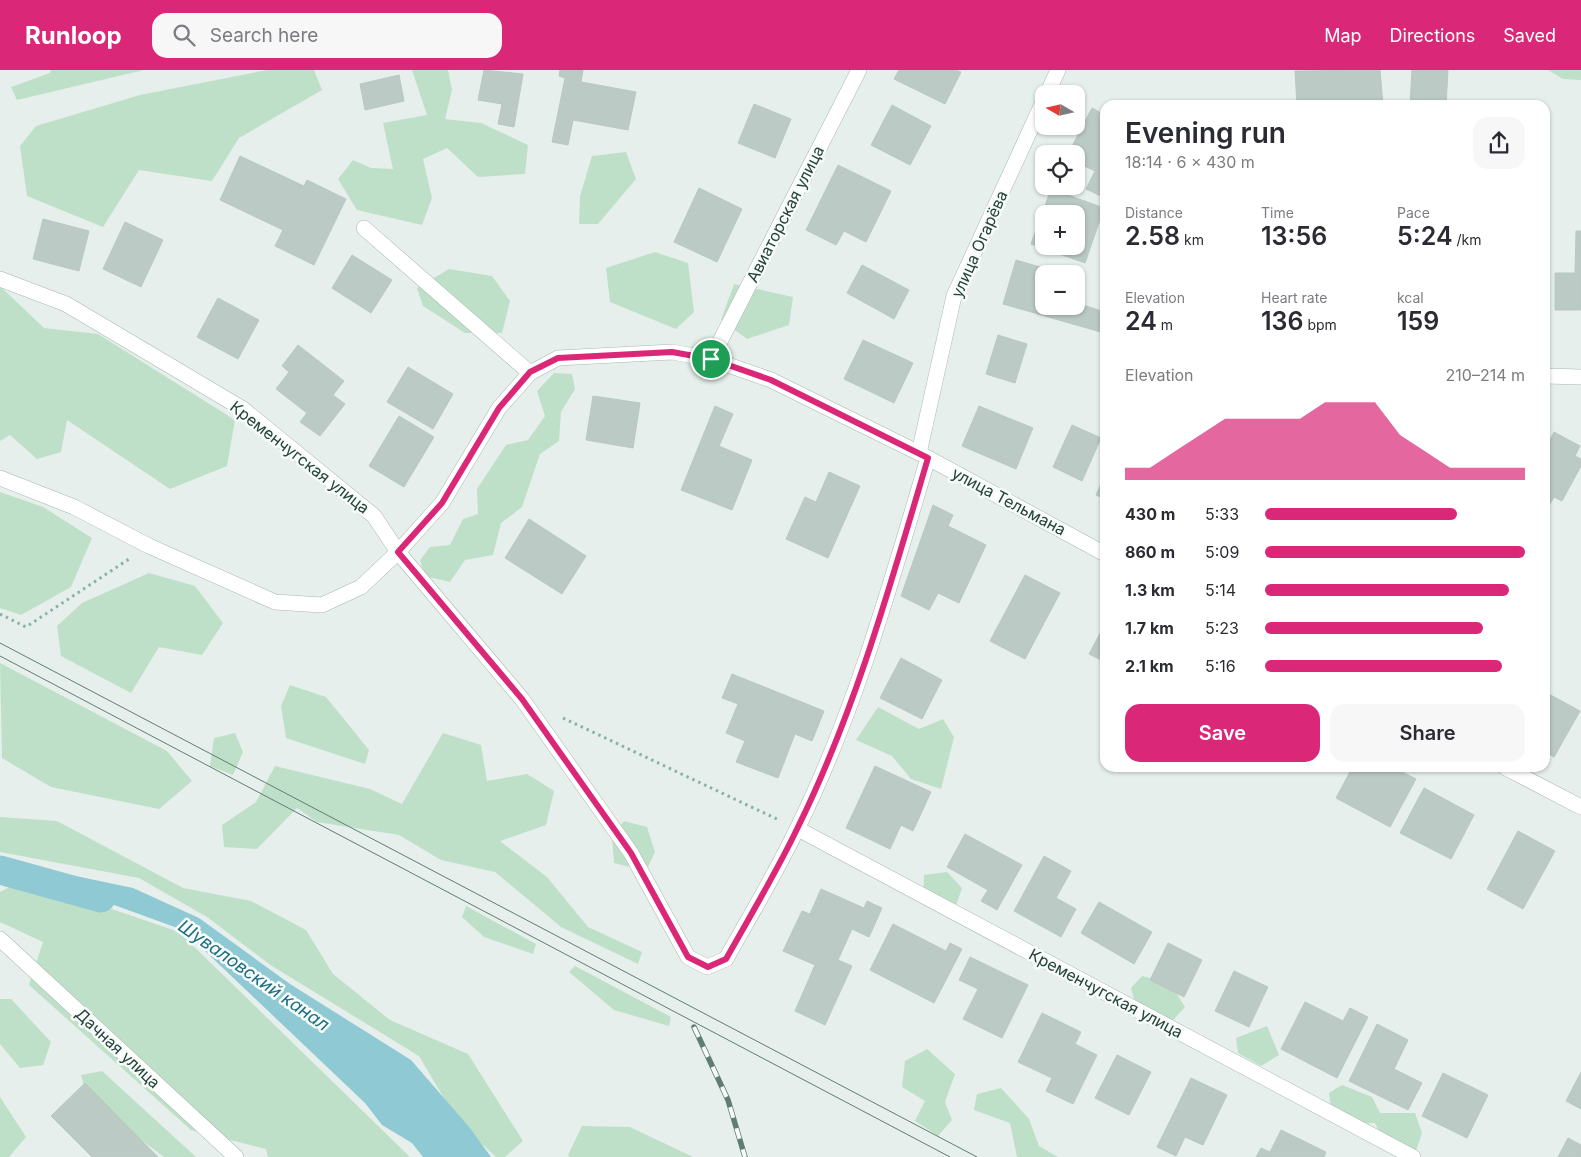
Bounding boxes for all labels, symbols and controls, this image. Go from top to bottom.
search box [152,13,502,58]
text: Runloop [25,21,122,50]
icon: search [170,21,198,49]
text: Search here [210,24,318,47]
text: Map [1324,25,1362,46]
text: Directions [1390,25,1475,46]
text: Saved [1503,25,1556,46]
north arrow [1035,85,1085,135]
map controls [1035,85,1085,315]
text: Evening run [1125,116,1286,150]
button: share [1473,117,1525,169]
street label: Авиаторская улица [742,142,828,286]
button: locate [1035,145,1085,195]
text: 18:14 · 6 × 430 m [1125,152,1255,172]
street label: улица Огарёва [946,187,1012,301]
text: Distance [1125,204,1183,221]
text: Time [1261,204,1294,221]
text: Pace [1397,204,1430,221]
button: + [1035,205,1085,255]
text: 2.58 [1125,221,1180,251]
text: 13:56 [1261,221,1327,251]
text: 5:24 [1397,221,1453,251]
text: km [1180,231,1204,248]
text: /km [1453,231,1481,248]
button: − [1035,265,1085,315]
text: Elevation [1125,289,1185,306]
text: Heart rate [1261,289,1327,306]
text: kcal [1397,289,1424,306]
text: 24 [1125,306,1157,336]
text: 136 [1261,306,1303,336]
text: 159 [1397,306,1439,336]
text: m [1157,316,1173,333]
text: bpm [1303,316,1337,333]
pin [690,338,732,380]
icon: arrive [697,345,725,373]
text: Elevation [1125,365,1194,385]
text: 210–214 m [1446,365,1525,385]
street label: Кременчугская улица [226,396,374,518]
street label: улица Тельмана [949,463,1069,539]
text: 430 m [1125,504,1175,524]
text: 5:33 [1205,504,1239,524]
text: 860 m [1125,542,1175,562]
text: 5:09 [1205,542,1239,562]
text: 1.3 km [1125,580,1175,600]
text: 5:14 [1205,580,1236,600]
text: 1.7 km [1125,618,1174,638]
text: 5:23 [1205,618,1239,638]
text: 2.1 km [1125,656,1174,676]
text: 5:16 [1205,656,1236,676]
button: Save [1125,704,1320,762]
button: Share [1330,704,1525,762]
water label: Шуваловский канал [175,915,333,1035]
street label: Кременчугская улица [1026,944,1186,1042]
street label: Дачная улица [71,1004,165,1092]

